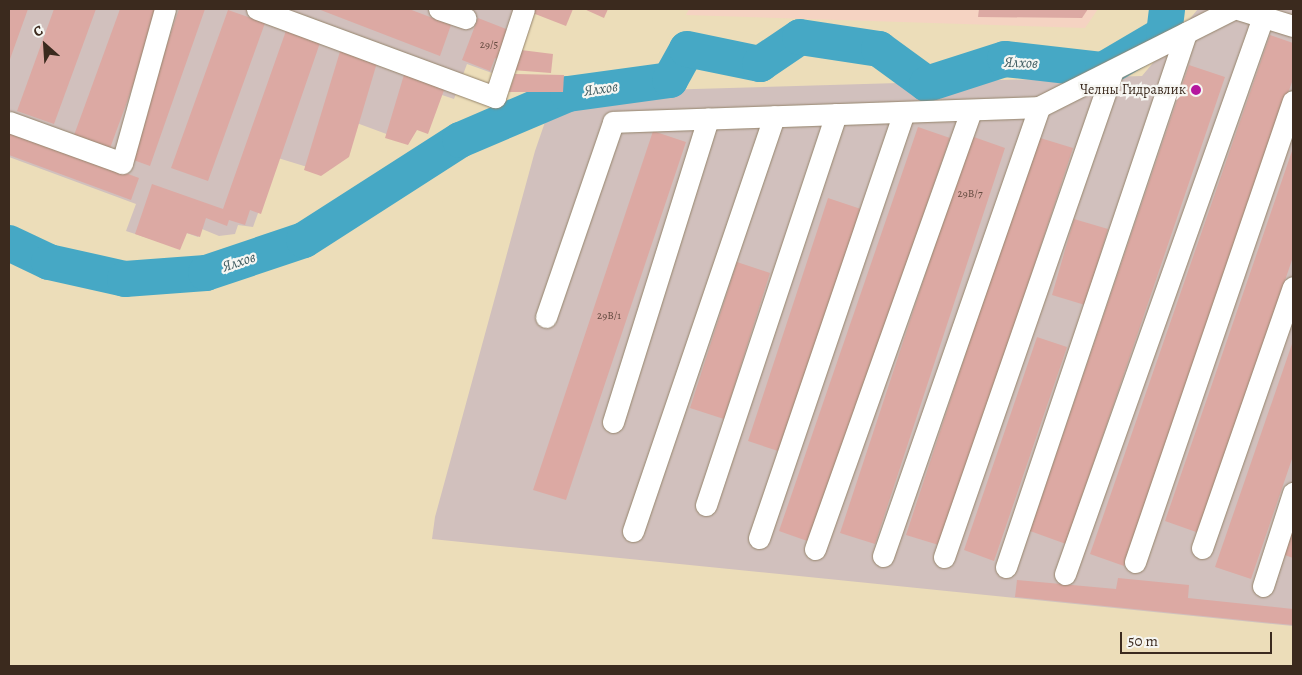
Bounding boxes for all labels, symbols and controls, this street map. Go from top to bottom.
north arrow [20,20,70,70]
text: С [30,21,46,41]
house number: 29/5 [480,38,498,52]
water label: Ялхов [1004,53,1038,73]
water label: Ялхов [583,78,619,100]
place label: Челны Гидравлик [1080,82,1186,98]
marker: Челны Гидравлик [1190,84,1202,96]
house number: 29В/7 [957,187,983,201]
water label: Ялхов [220,248,258,276]
house number: 29В/1 [597,309,621,323]
scale bar [1122,622,1274,654]
text: 50 m [1128,631,1158,651]

